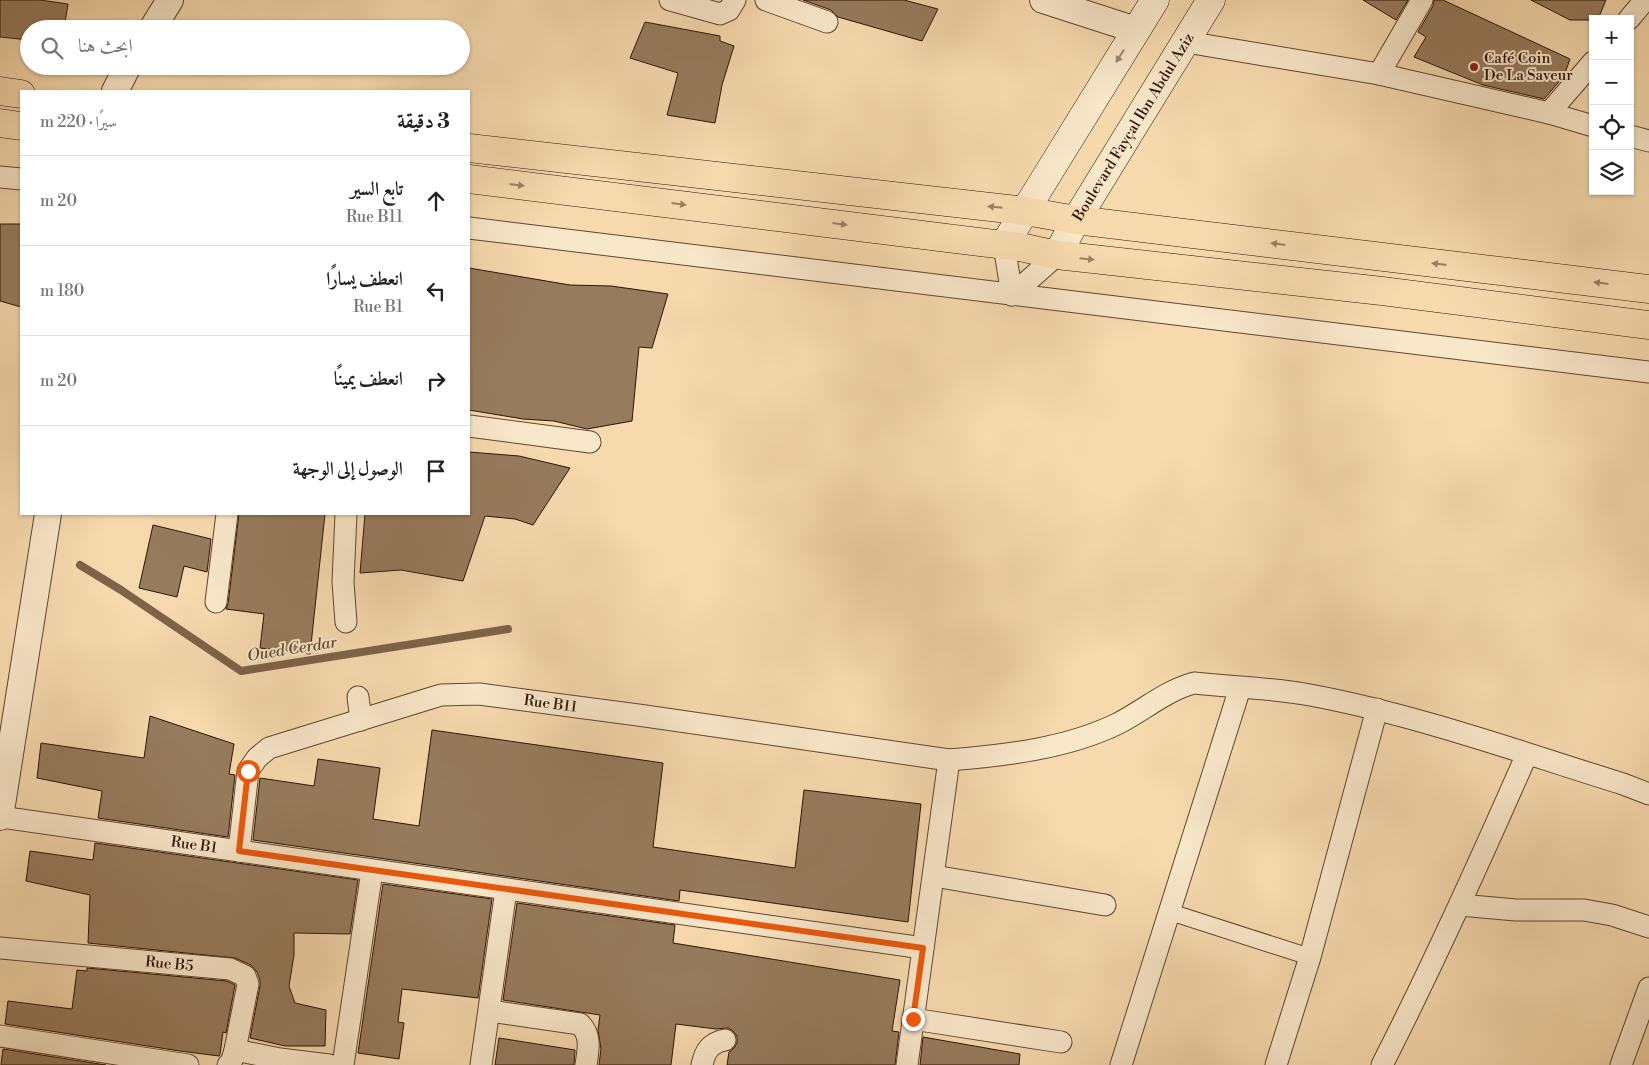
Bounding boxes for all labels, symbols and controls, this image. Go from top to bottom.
map controls [1589,15,1634,195]
button: + [1589,15,1634,60]
search box [20,20,470,75]
street label: Boulevard Fayçal Ibn Abdul Aziz [1068,29,1198,226]
icon: search [38,34,66,62]
text: ابحث هنا [78,34,133,58]
place label: Café Coin De La Saveur [1484,49,1573,85]
one-way arrow [1115,50,1124,63]
button: − [1589,60,1634,105]
marker: Café Coin De La Saveur [1468,61,1480,73]
button: locate [1589,105,1634,150]
text: 3 دقيقة [397,109,450,135]
text: سيرًا · 220 m [40,112,117,132]
button: layers [1589,150,1634,195]
text: تابع السير [350,177,403,201]
one-way arrow [509,181,525,189]
icon: ahead [422,187,450,215]
text: 20 m [40,191,77,211]
one-way arrow [671,200,687,208]
one-way arrow [987,203,1003,211]
text: Rue B11 [346,207,403,227]
one-way arrow [832,220,848,228]
one-way arrow [1270,240,1286,248]
one-way arrow [1079,255,1095,263]
one-way arrow [1431,260,1447,268]
text: انعطف يسارًا [326,267,403,291]
icon: left [422,277,450,305]
one-way arrow [1592,279,1608,287]
text: 180 m [40,281,84,301]
text: Rue B1 [353,297,403,317]
text: انعطف يمينًا [334,367,403,391]
icon: right [422,367,450,395]
text: 20 m [40,371,77,391]
text: الوصول إلى الوجهة [293,457,403,481]
icon: arrive [422,457,450,485]
water label: Oued Cerdar [246,632,340,666]
street label: Rue B11 [523,691,579,716]
route start [237,760,260,783]
street label: Rue B1 [170,832,219,857]
street label: Rue B5 [144,952,194,975]
route end [902,1008,925,1031]

